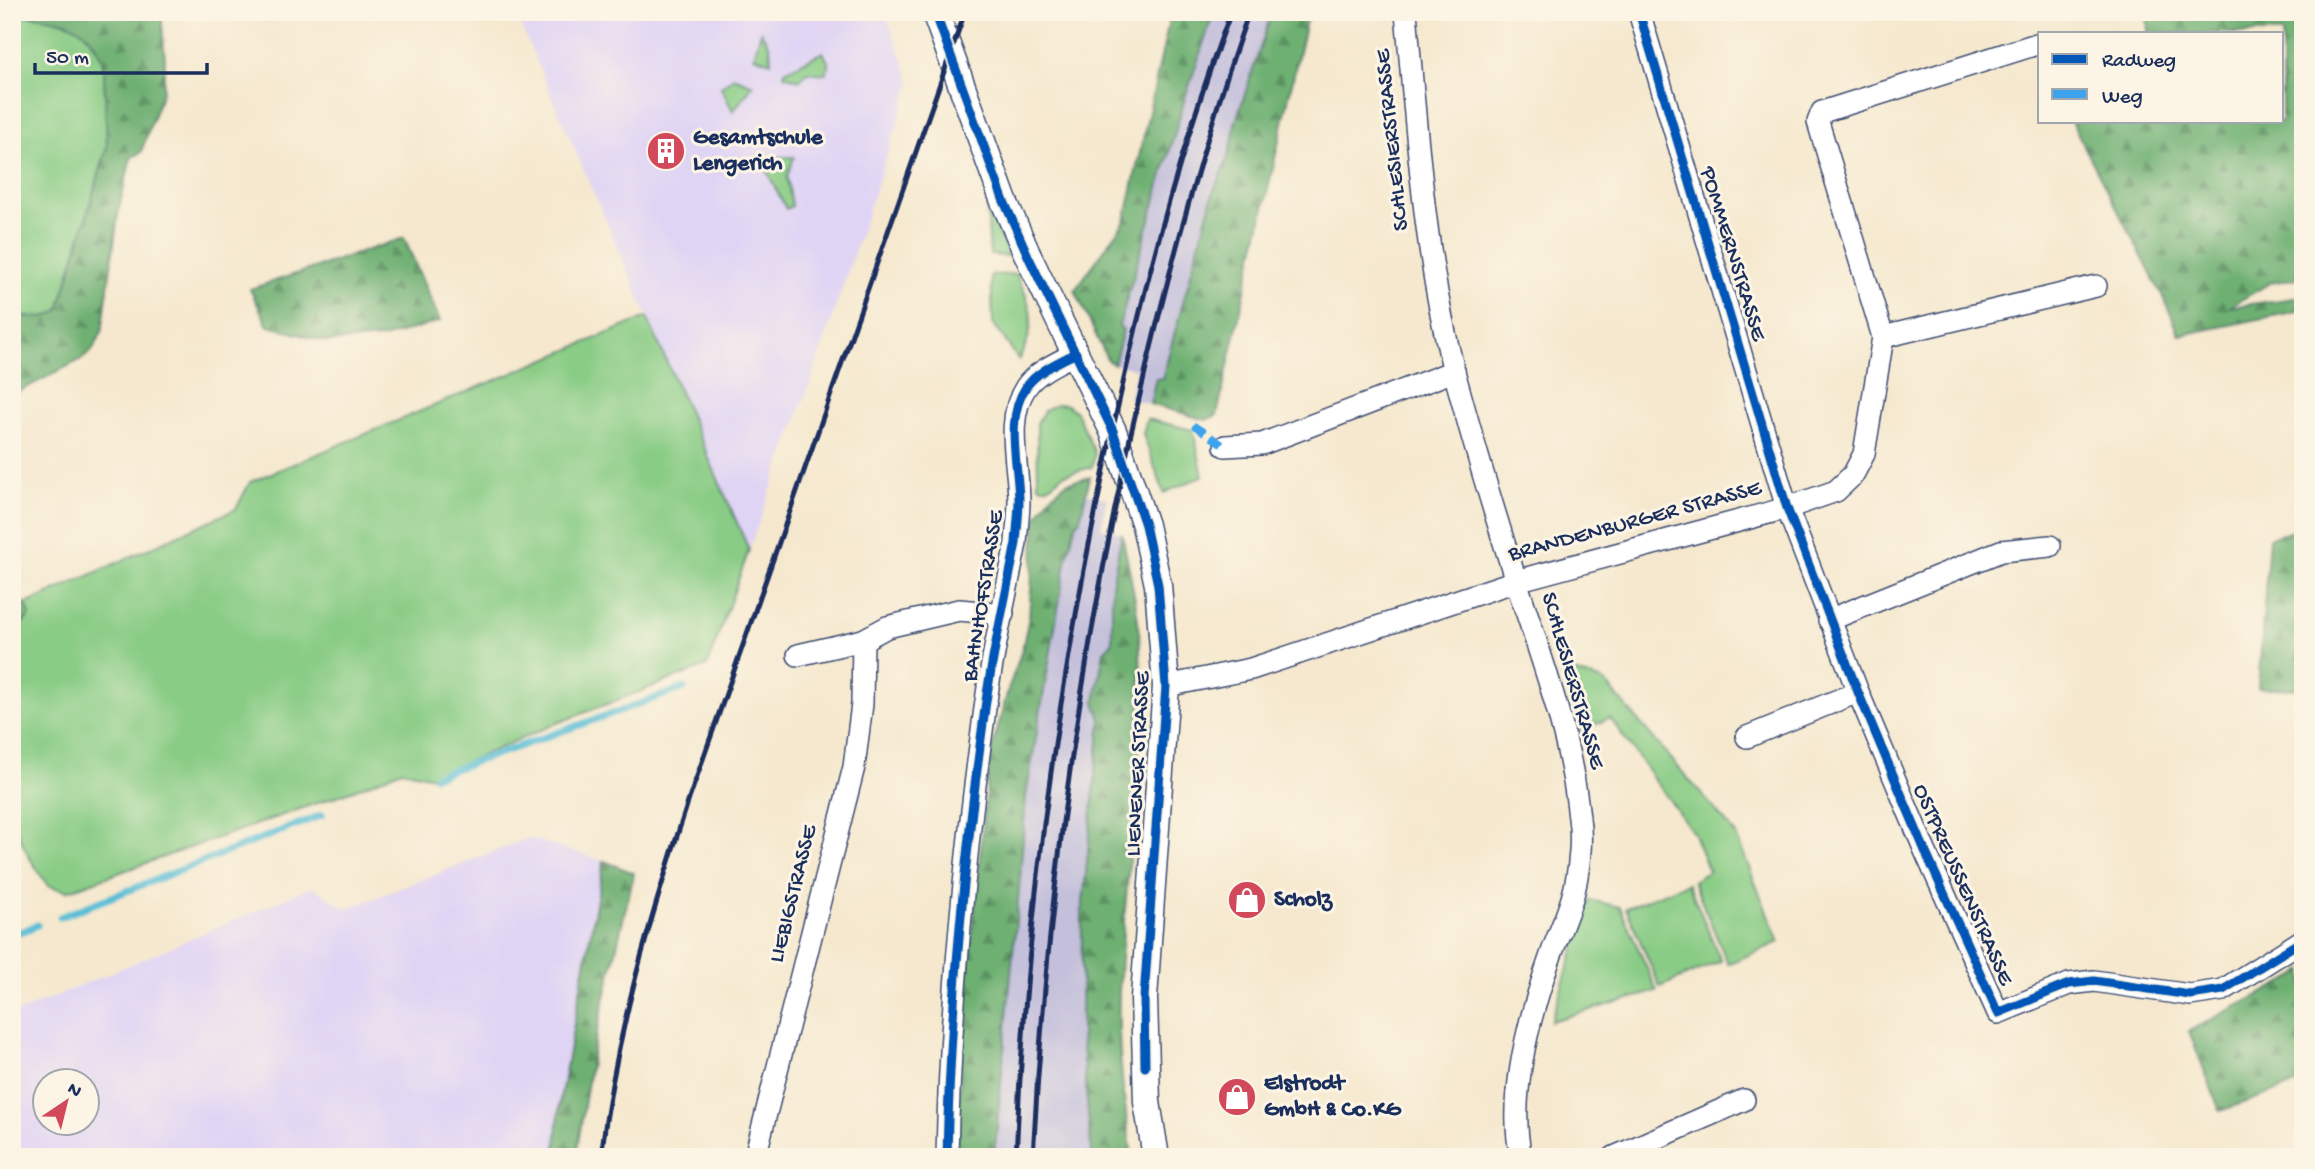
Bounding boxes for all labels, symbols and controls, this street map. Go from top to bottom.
scale bar [35,32,206,76]
legend [2038,32,2284,122]
street label: SCHLESIERSTRASSE [1370,46,1416,232]
text: 50 m [46,47,89,72]
text: Radweg [2102,50,2176,75]
text: Weg [2102,86,2143,111]
place label: Gesamtschule Lengerich [693,125,824,178]
building icon: Gesamtschule Lengerich [645,130,687,172]
street label: POMMERNSTRASSE [1692,163,1772,346]
street label: BRANDENBURGER STRASSE [1505,475,1766,569]
street label: BAHNHOFSTRASSE [957,507,1011,685]
street label: SCHLESIERSTRASSE [1534,590,1611,774]
street label: LIENENER STRASSE [1121,669,1157,857]
street label: OSTPREUSSENSTRASSE [1905,780,2019,991]
street label: LIEBIGSTRASSE [764,821,825,966]
shop icon: Scholz [1226,879,1268,921]
place label: Scholz [1274,887,1334,914]
north arrow [32,1068,102,1138]
place label: Elstrodt GmbH & Co.KG [1264,1071,1402,1124]
shop icon: Elstrodt GmbH & Co.KG [1216,1076,1258,1118]
text: N [62,1078,85,1104]

